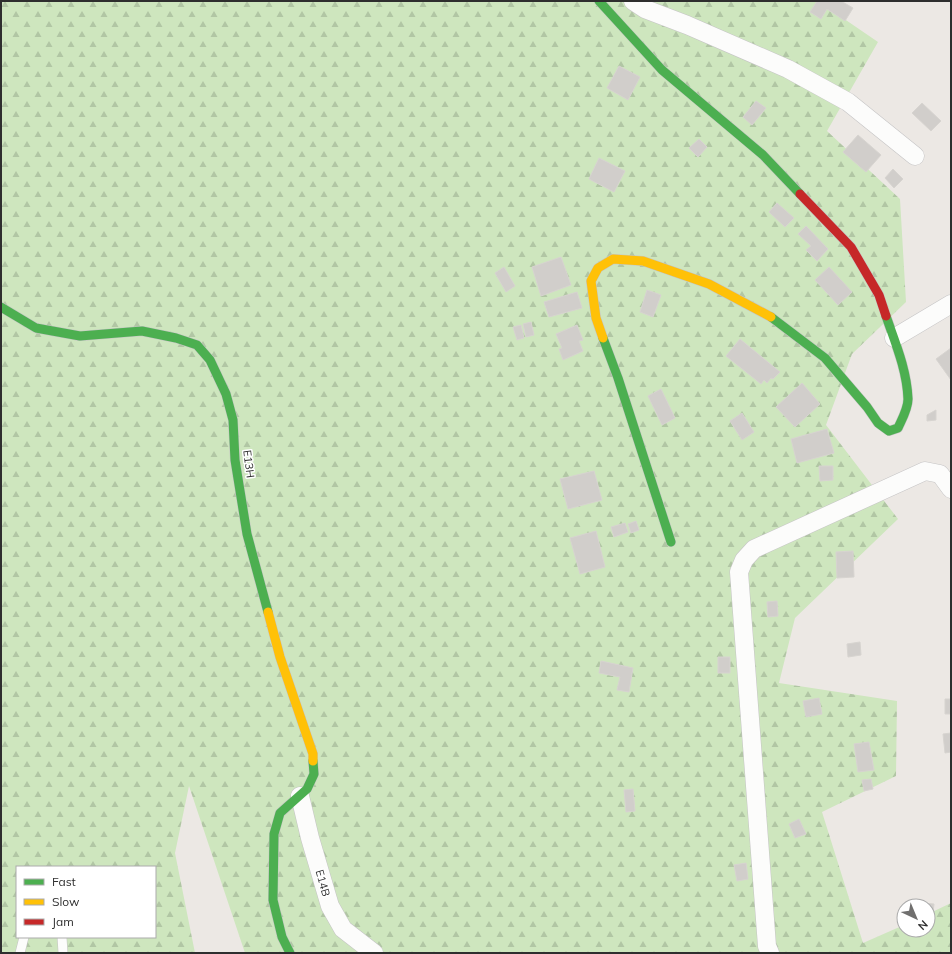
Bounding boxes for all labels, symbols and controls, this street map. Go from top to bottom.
street label: E13H [240,449,258,479]
legend [16,866,156,938]
street label: E14B [313,868,333,898]
text: Fast [52,874,76,889]
text: Slow [52,894,80,909]
north arrow [896,898,936,938]
text: Jam [52,914,74,929]
text: N [915,917,931,933]

